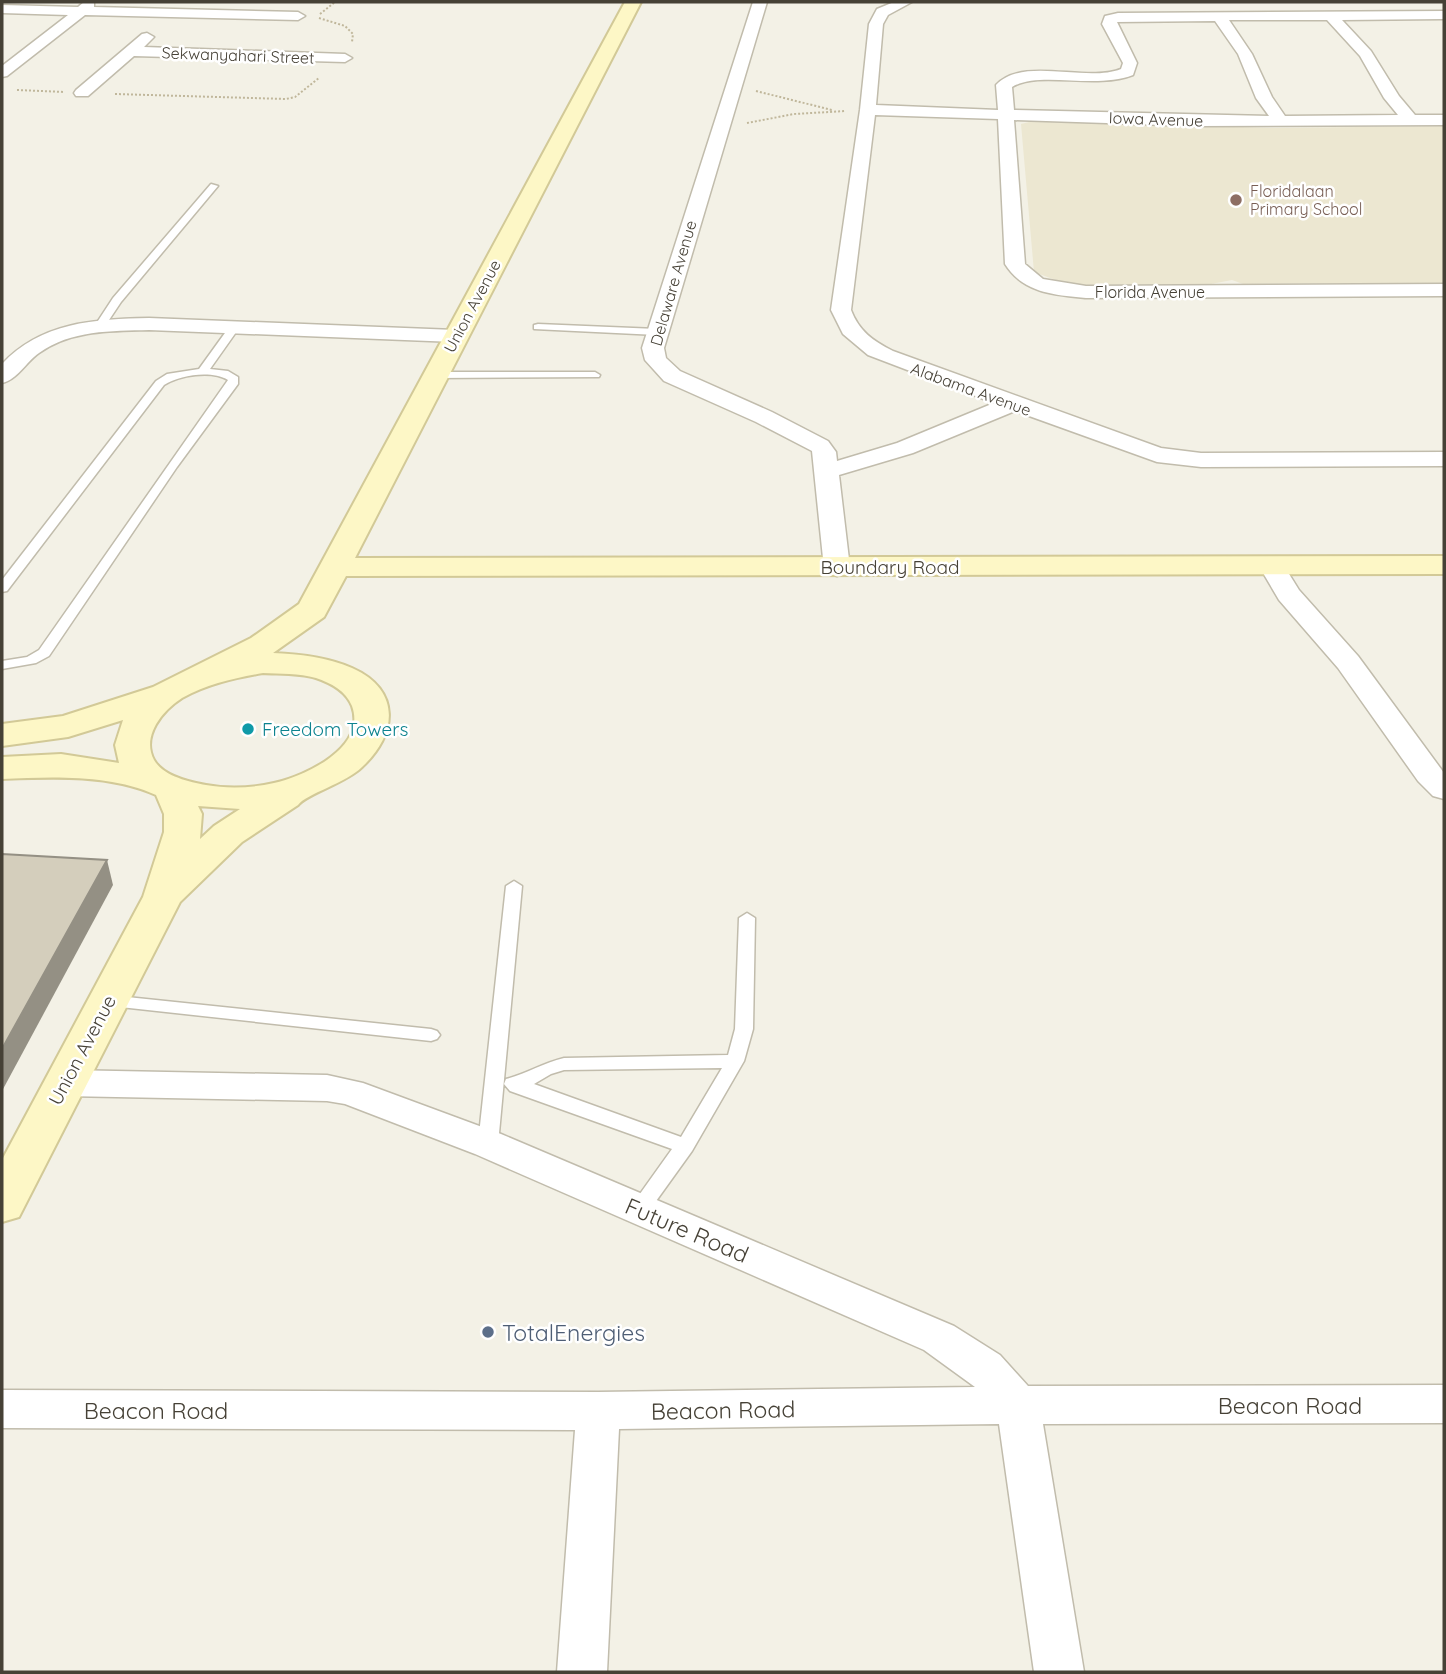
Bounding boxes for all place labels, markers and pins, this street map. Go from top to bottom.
place label: Floridalaan Primary School [1250,181,1362,219]
marker: Floridalaan Primary School [1228,192,1244,208]
place label: Freedom Towers [262,717,408,741]
marker: Freedom Towers [240,721,256,737]
place label: TotalEnergies [502,1318,645,1347]
marker: TotalEnergies [480,1324,496,1340]

